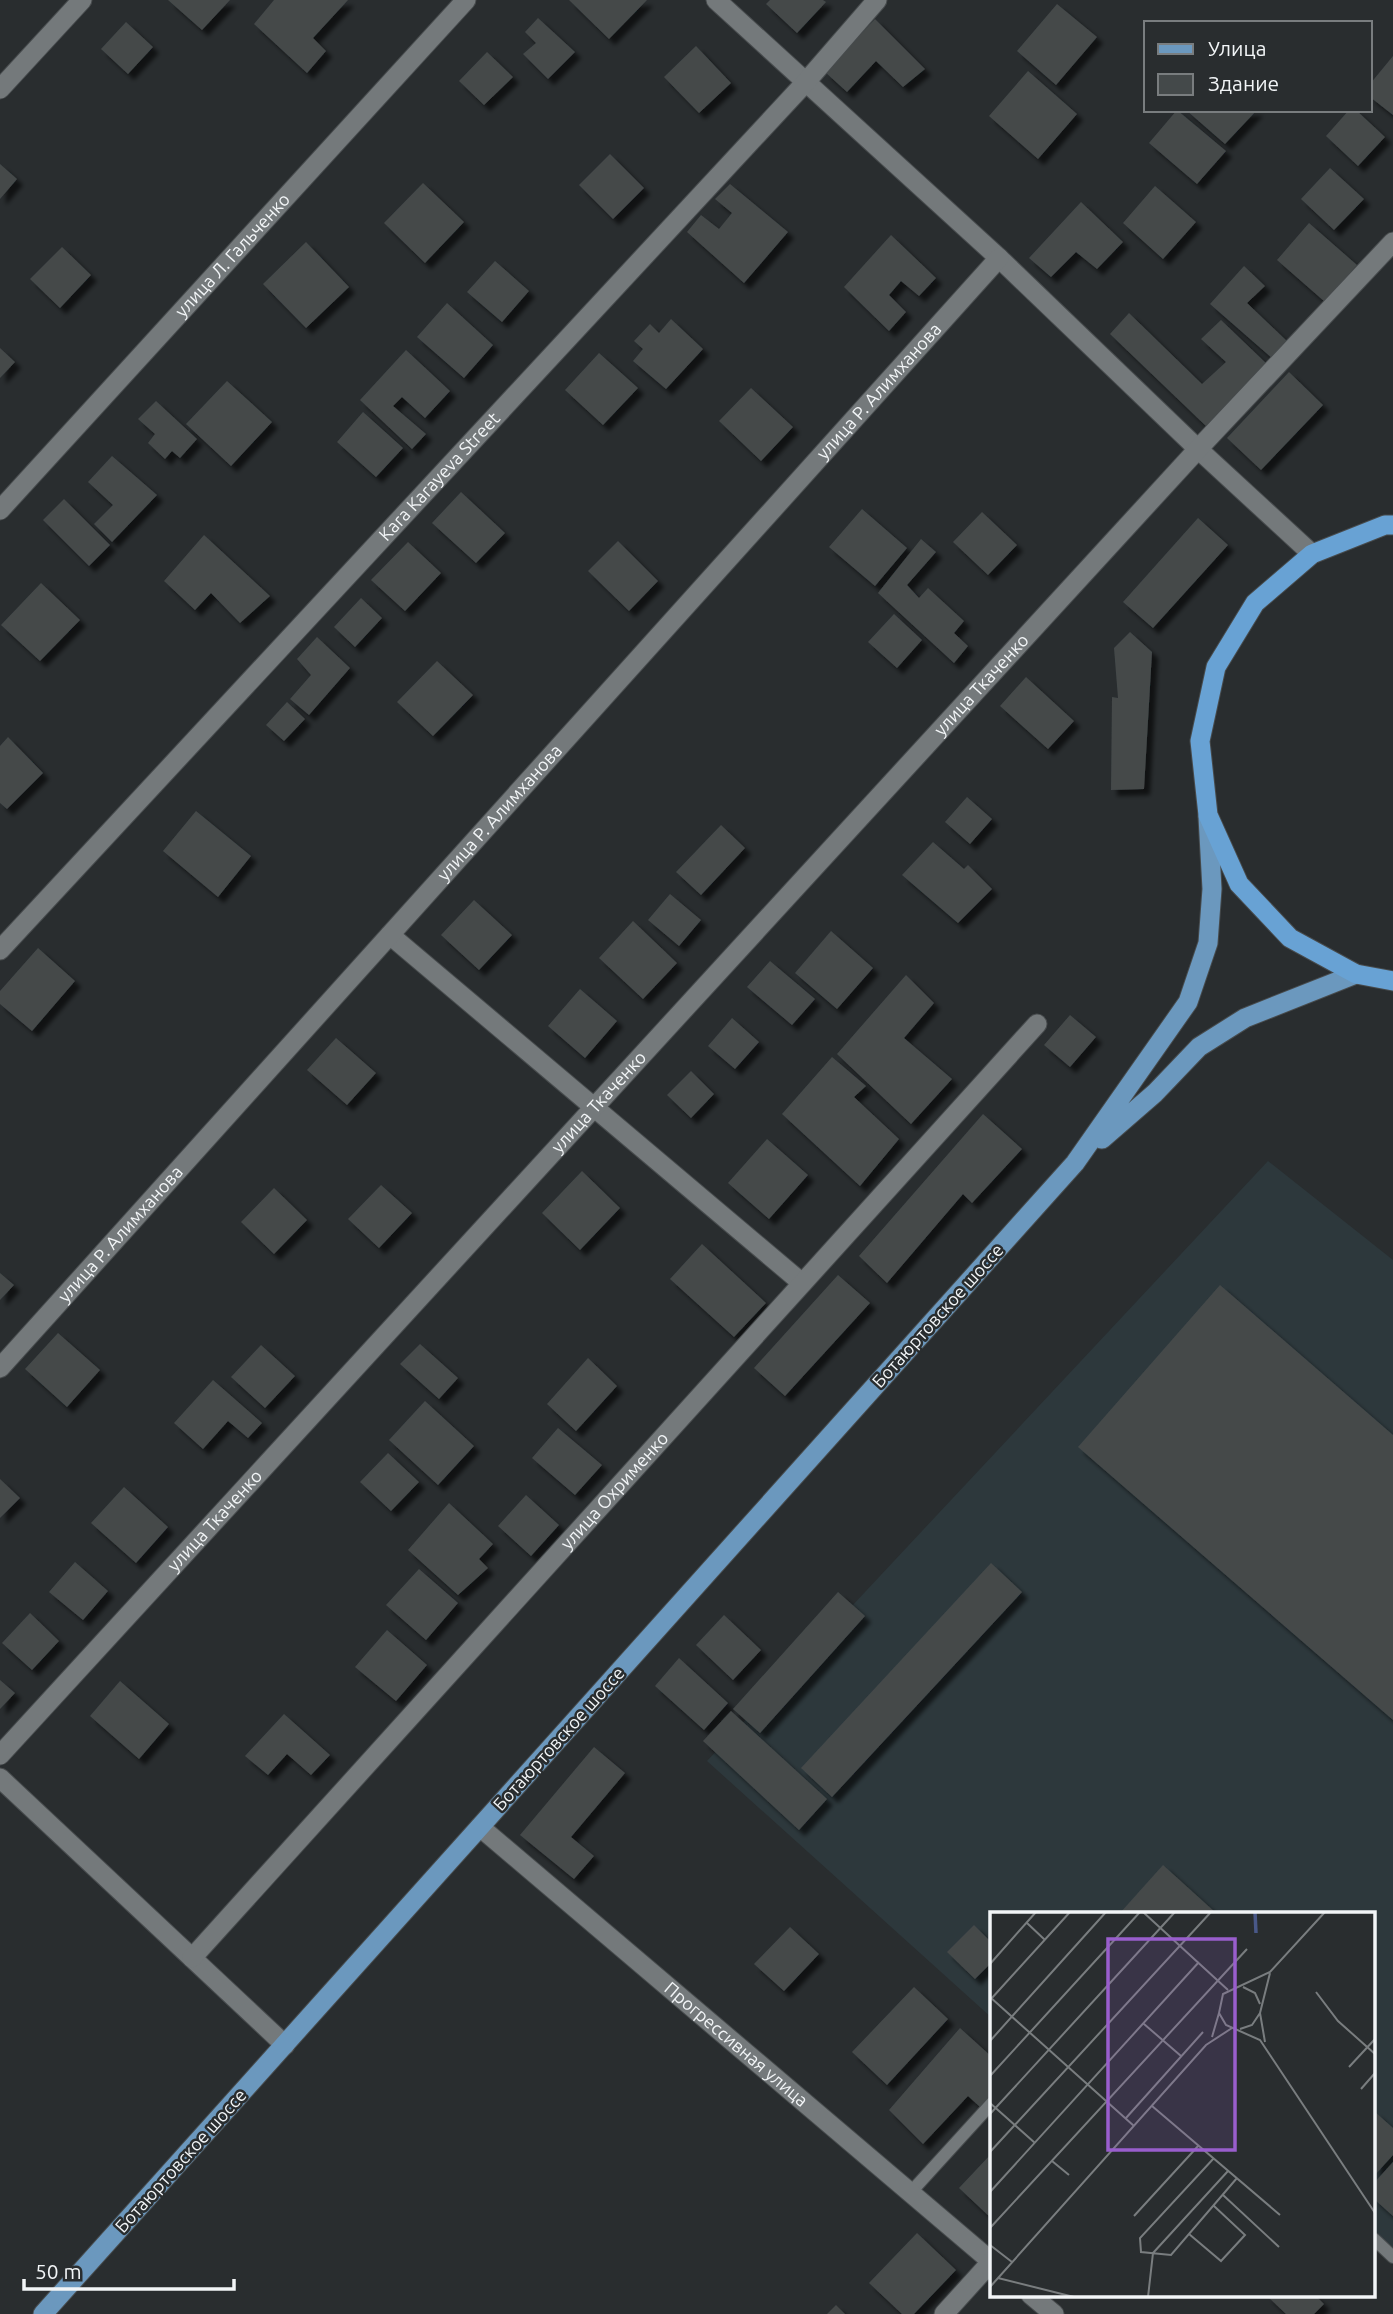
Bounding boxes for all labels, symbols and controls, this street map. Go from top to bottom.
legend [1144,21,1372,112]
text: Улица [1208,36,1266,60]
text: Здание [1208,71,1279,95]
street label: улица Л. Гальченко [171,189,293,321]
street label: улица Р. Алимханова [812,318,945,463]
street label: Kara Karayeva Street [374,408,503,544]
street label: улица Ткаченко [929,630,1032,739]
street label: улица Р. Алимханова [433,740,565,884]
street label: улица Ткаченко [547,1047,650,1156]
street label: улица Р. Алимханова [53,1161,186,1306]
street label: Ботаюртовское шоссе [868,1240,1007,1391]
street label: улица Охрименко [556,1428,672,1553]
street label: улица Ткаченко [163,1465,266,1575]
street label: Ботаюртовское шоссе [489,1663,628,1814]
inset map [990,1912,1376,2296]
street label: Прогрессивная улица [661,1977,812,2110]
street label: Ботаюртовское шоссе [111,2085,250,2236]
scale bar [24,2248,234,2292]
text: 50 m [35,2259,82,2283]

